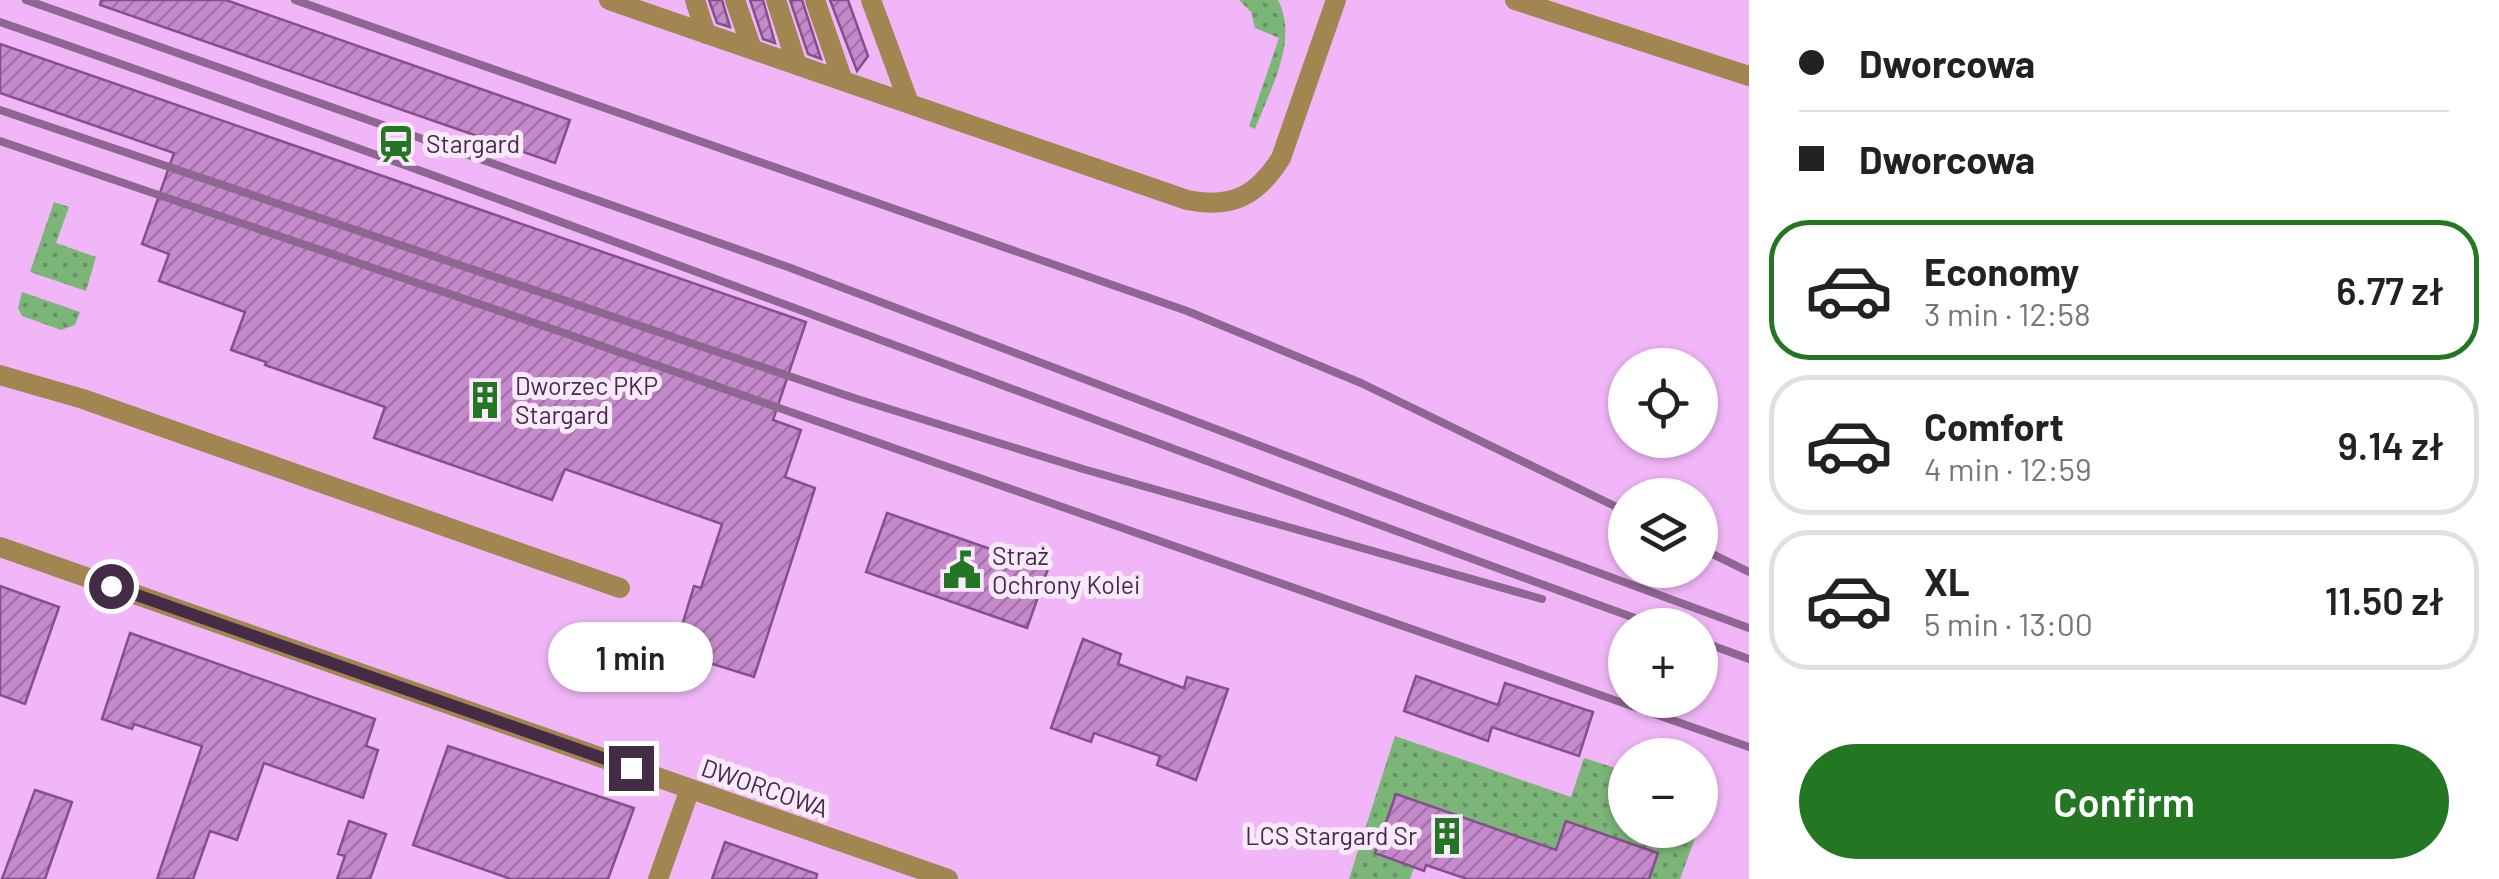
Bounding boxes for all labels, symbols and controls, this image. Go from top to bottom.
text: Dworcowa [1859,40,2035,86]
station icon: Stargard [375,123,417,165]
place label: Stargard [426,128,520,158]
text: Dworcowa [1859,136,2035,182]
icon: car [1804,245,1894,335]
text: Economy [1924,248,2079,294]
text: 6.77 zł [2336,267,2444,313]
text: 3 min · 12:58 [1924,294,2091,332]
map controls [1608,348,1718,848]
button: locate [1608,348,1718,458]
place label: Dworzec PKP Stargard [515,370,658,429]
building icon: Dworzec PKP Stargard [464,379,506,421]
icon: car [1804,400,1894,490]
text: Comfort [1924,403,2064,449]
text: 9.14 zł [2338,422,2444,468]
text: 4 min · 12:59 [1924,449,2092,487]
button: layers [1608,478,1718,588]
place label: Straż Ochrony Kolei [992,540,1140,599]
public building icon: Straż Ochrony Kolei [941,549,983,591]
icon: car [1804,555,1894,645]
text: XL [1924,558,1970,604]
route start [89,564,134,609]
text: 11.50 zł [2325,577,2444,623]
text: 5 min · 13:00 [1924,604,2093,642]
button: + [1608,608,1718,718]
callout: 1 min [548,623,714,693]
text: 1 min [596,638,665,676]
button: − [1608,738,1718,848]
button: Confirm [1799,744,2449,859]
route end [609,746,654,791]
street label: DWORCOWA [698,751,833,823]
building icon: LCS Stargard Sr [1426,815,1468,857]
place label: LCS Stargard Sr [1245,820,1417,850]

